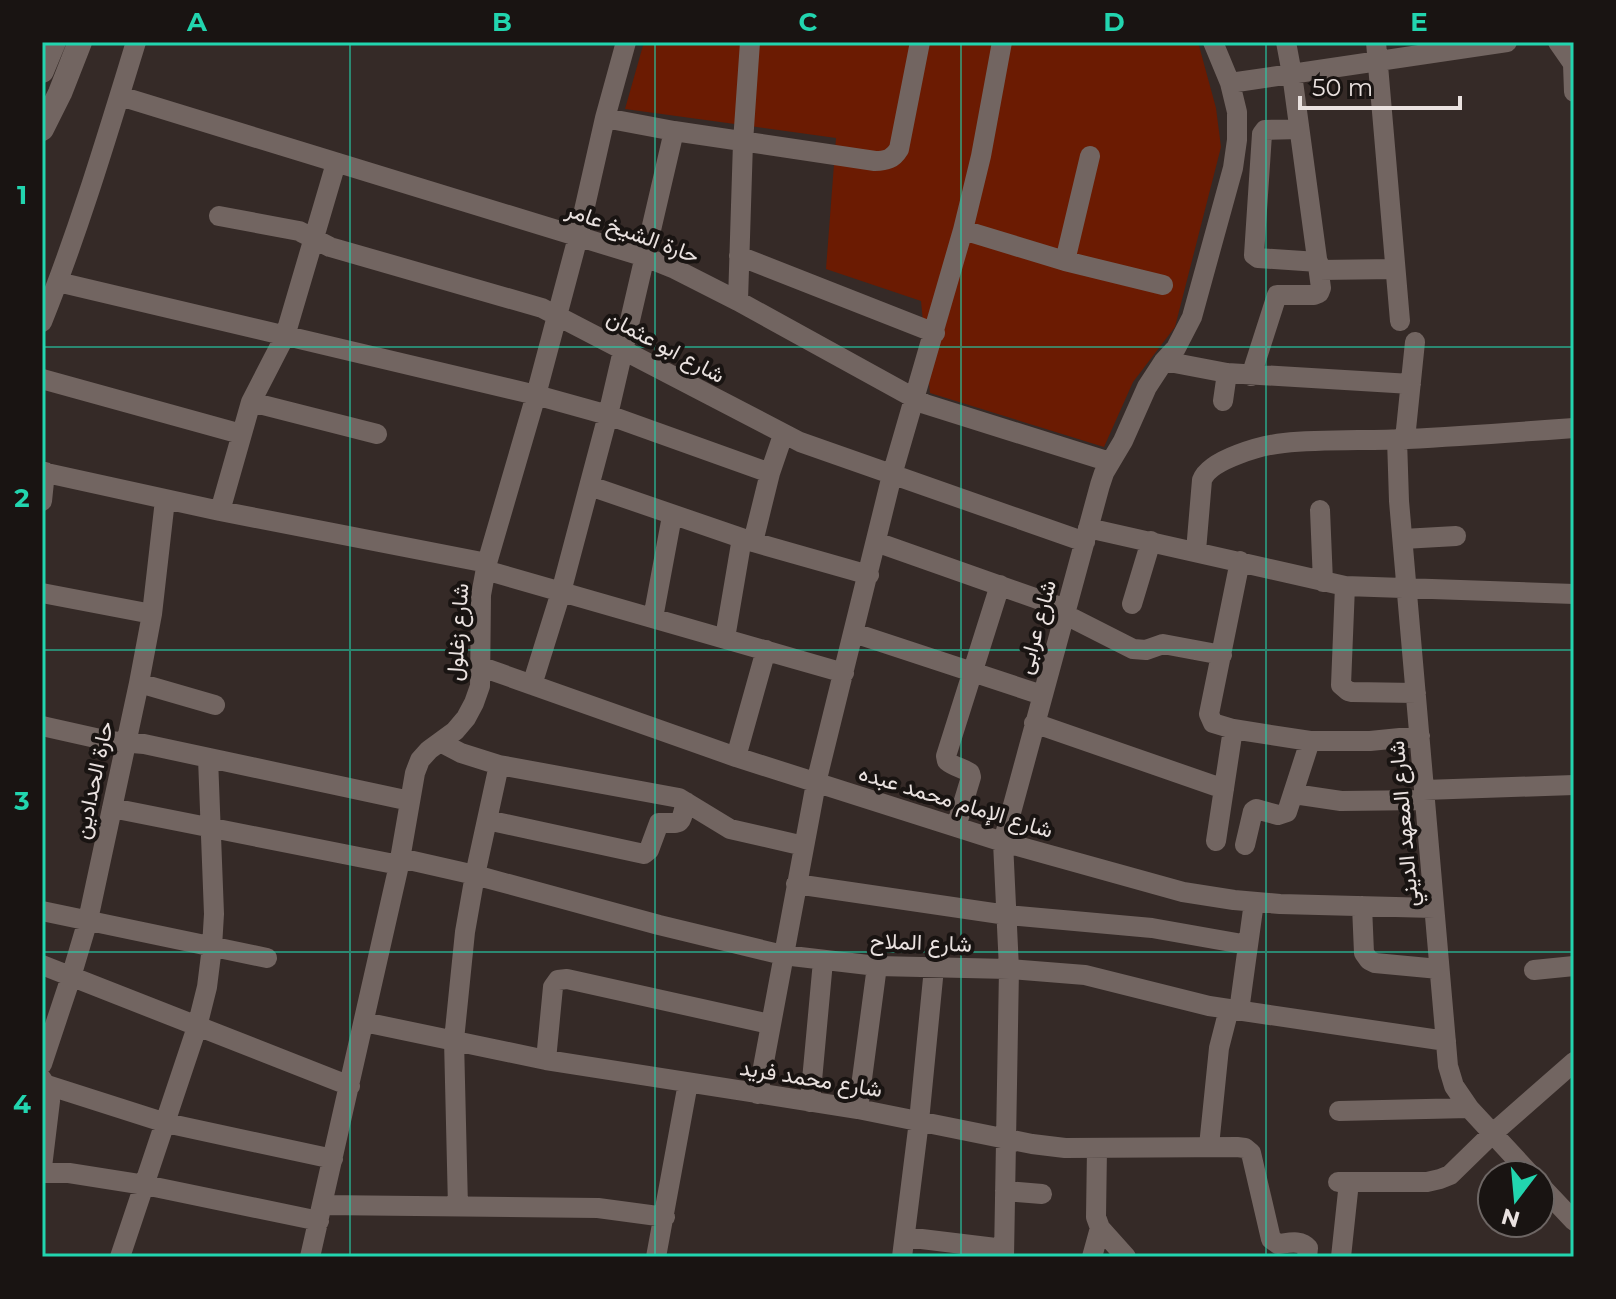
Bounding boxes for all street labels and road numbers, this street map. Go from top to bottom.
street label: حارة الشيخ عامر [561,196,703,270]
street label: شارع ابو عثمان [602,304,729,390]
street label: شارع عرابى [1011,577,1063,677]
street label: شارع زغلول [441,582,475,682]
street label: حارة الحدادين [68,719,119,841]
street label: شارع المعهد الديني [1383,739,1429,908]
street label: شارع الإمام محمد عبده [855,759,1056,845]
street label: شارع الملاح [869,927,972,959]
street label: شارع محمد فريد [738,1054,884,1104]

